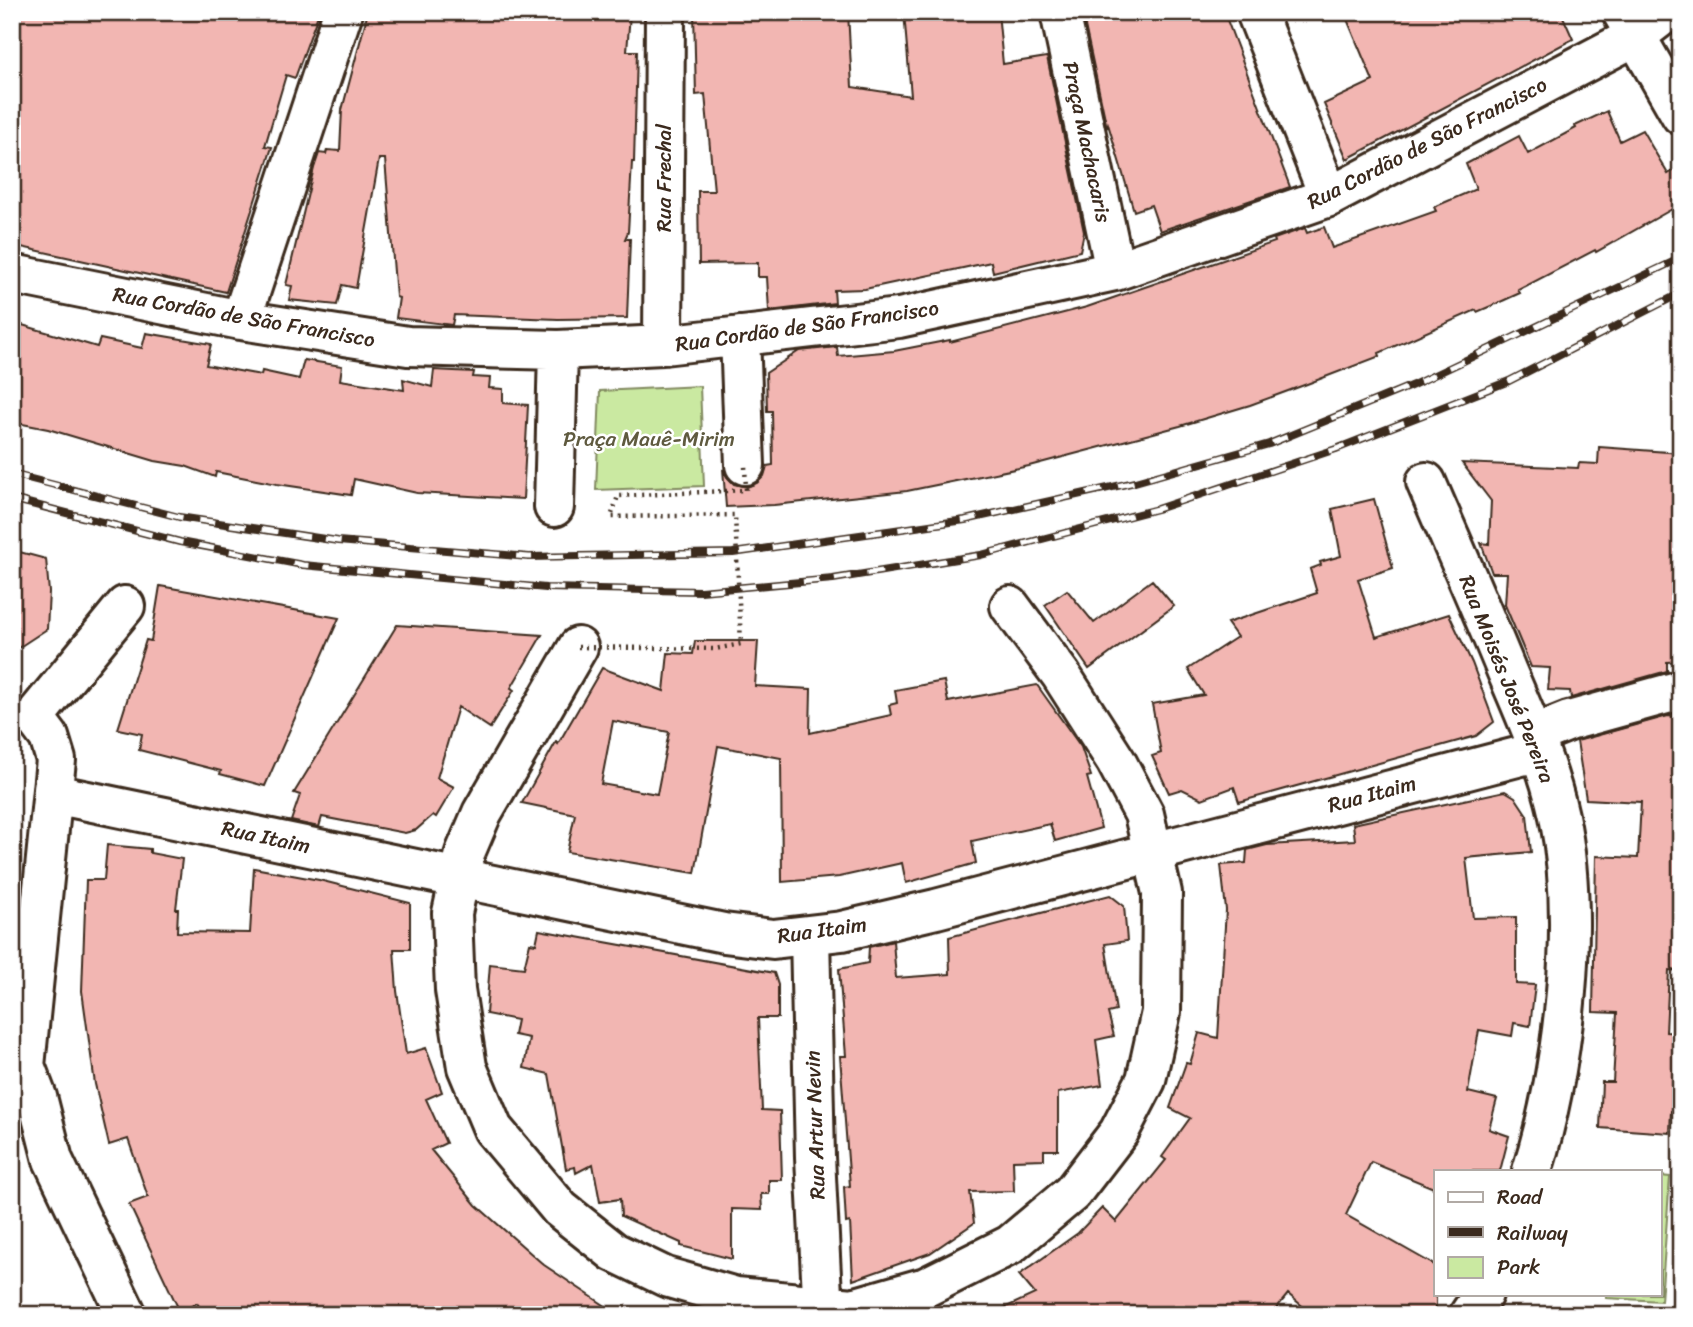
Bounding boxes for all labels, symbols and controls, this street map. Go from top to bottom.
street label: Praça Machacaris [1051,58,1123,226]
street label: Rua Cordão de São Francisco [1300,66,1554,220]
street label: Rua Frechal [645,123,683,232]
street label: Rua Cordão de São Francisco [110,275,378,359]
street label: Rua Cordão de São Francisco [673,289,941,363]
park label: Praça Mauê-Mirim [563,420,735,458]
street label: Rua Moisés José Pereira [1448,569,1566,789]
street label: Rua Itaim [1324,764,1420,824]
street label: Rua Itaim [218,809,314,865]
street label: Rua Itaim [775,905,869,955]
street label: Rua Artur Nevin [793,1050,837,1200]
legend [1434,1170,1662,1296]
text: Road [1497,1178,1544,1216]
text: Railway [1497,1214,1568,1252]
text: Park [1497,1248,1540,1286]

